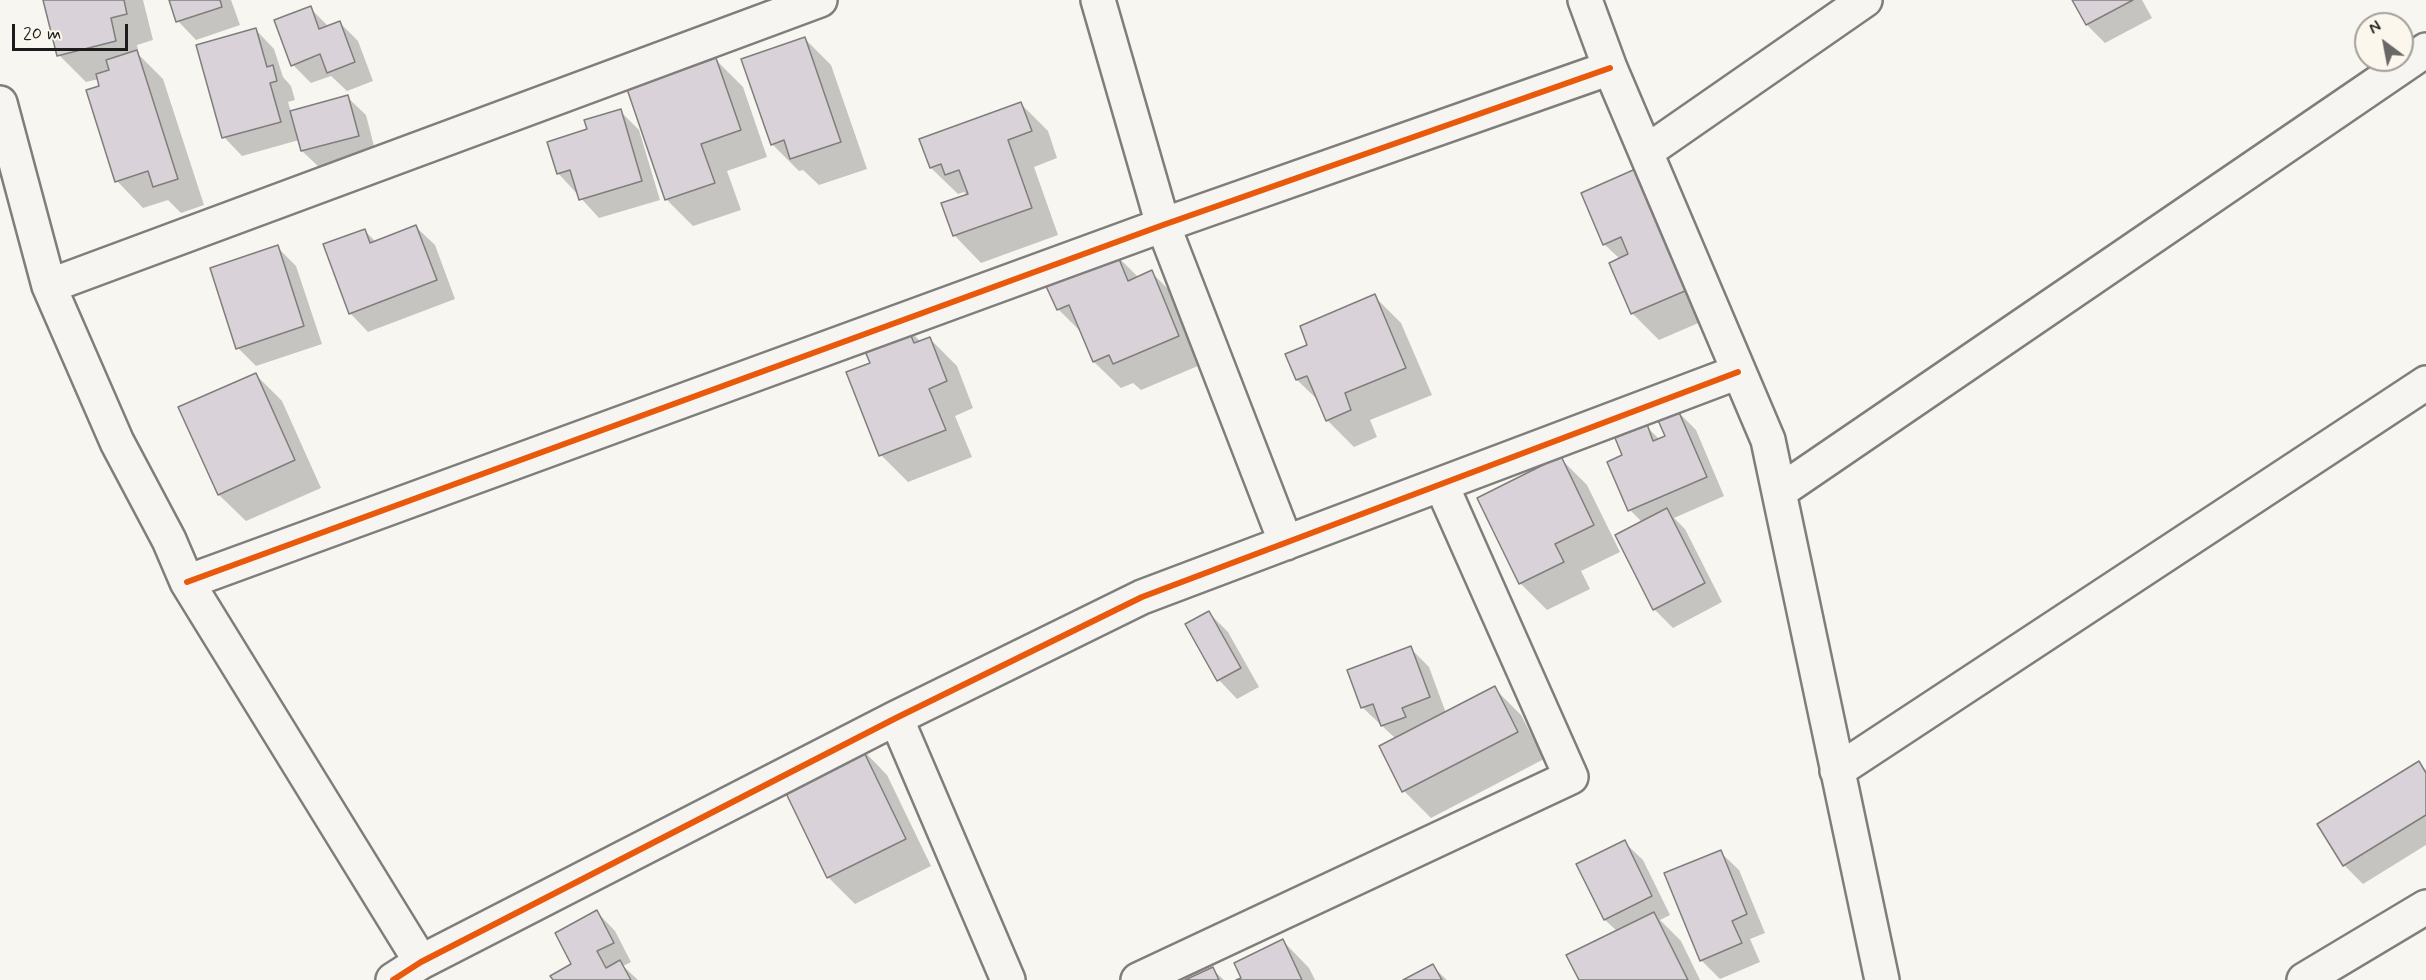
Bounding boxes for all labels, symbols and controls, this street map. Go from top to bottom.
scale bar [15,12,130,50]
north arrow [2354,12,2414,72]
text: N [2365,16,2385,40]
text: 20 m [23,22,61,46]

